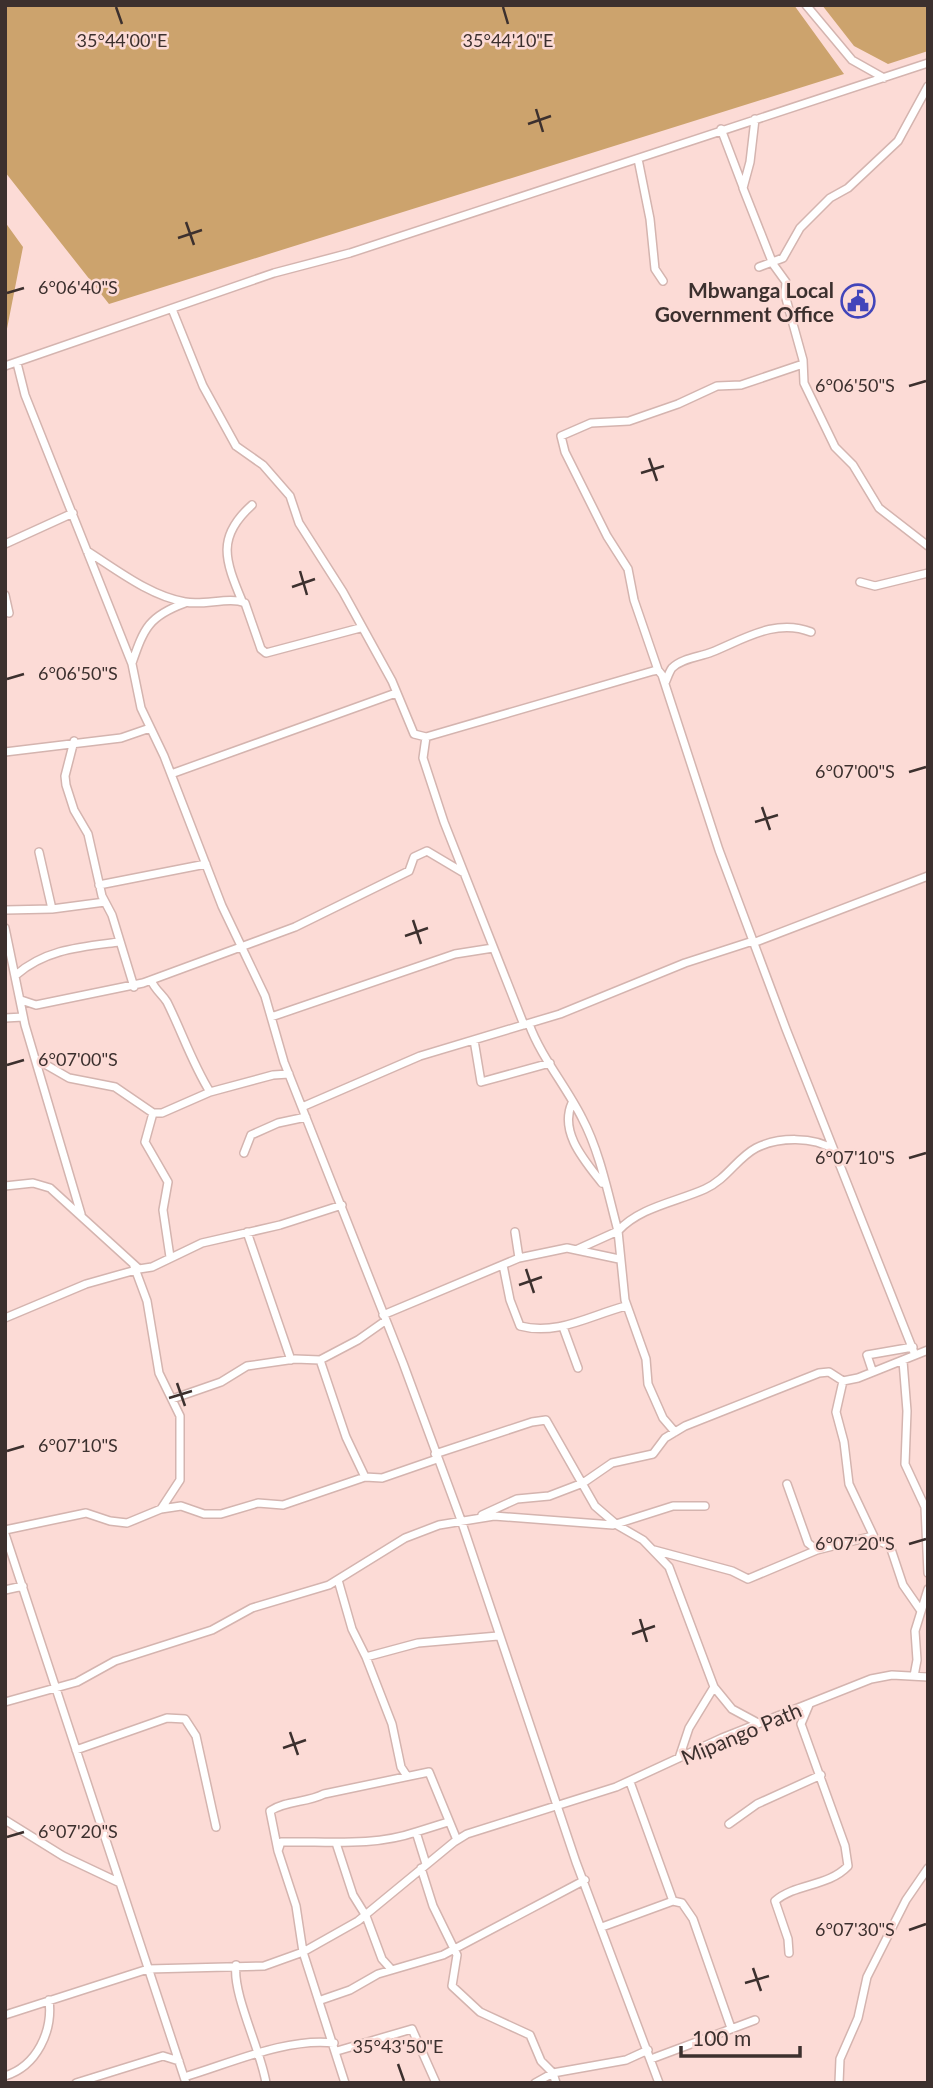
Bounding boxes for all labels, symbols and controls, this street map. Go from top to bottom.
text: 35°44'00"E [77,29,167,51]
text: 35°44'10"E [463,29,553,51]
text: 6°06'40"S [38,276,118,298]
place label: Mbwanga Local Government Office [655,277,834,326]
public building icon: Mbwanga Local Government Office [839,282,877,320]
text: 6°06'50"S [815,374,895,396]
text: 6°06'50"S [38,662,118,684]
text: 6°07'00"S [815,760,895,782]
text: 6°07'00"S [38,1048,118,1070]
text: 6°07'10"S [815,1146,895,1168]
text: 6°07'10"S [38,1434,118,1456]
text: 6°07'20"S [815,1532,895,1554]
street label: Mipango Path [677,1696,805,1770]
text: 6°07'20"S [38,1820,118,1842]
text: 6°07'30"S [815,1918,895,1940]
scale bar [681,2014,800,2058]
text: 100 m [692,2025,751,2050]
text: 35°43'50"E [353,2035,443,2057]

